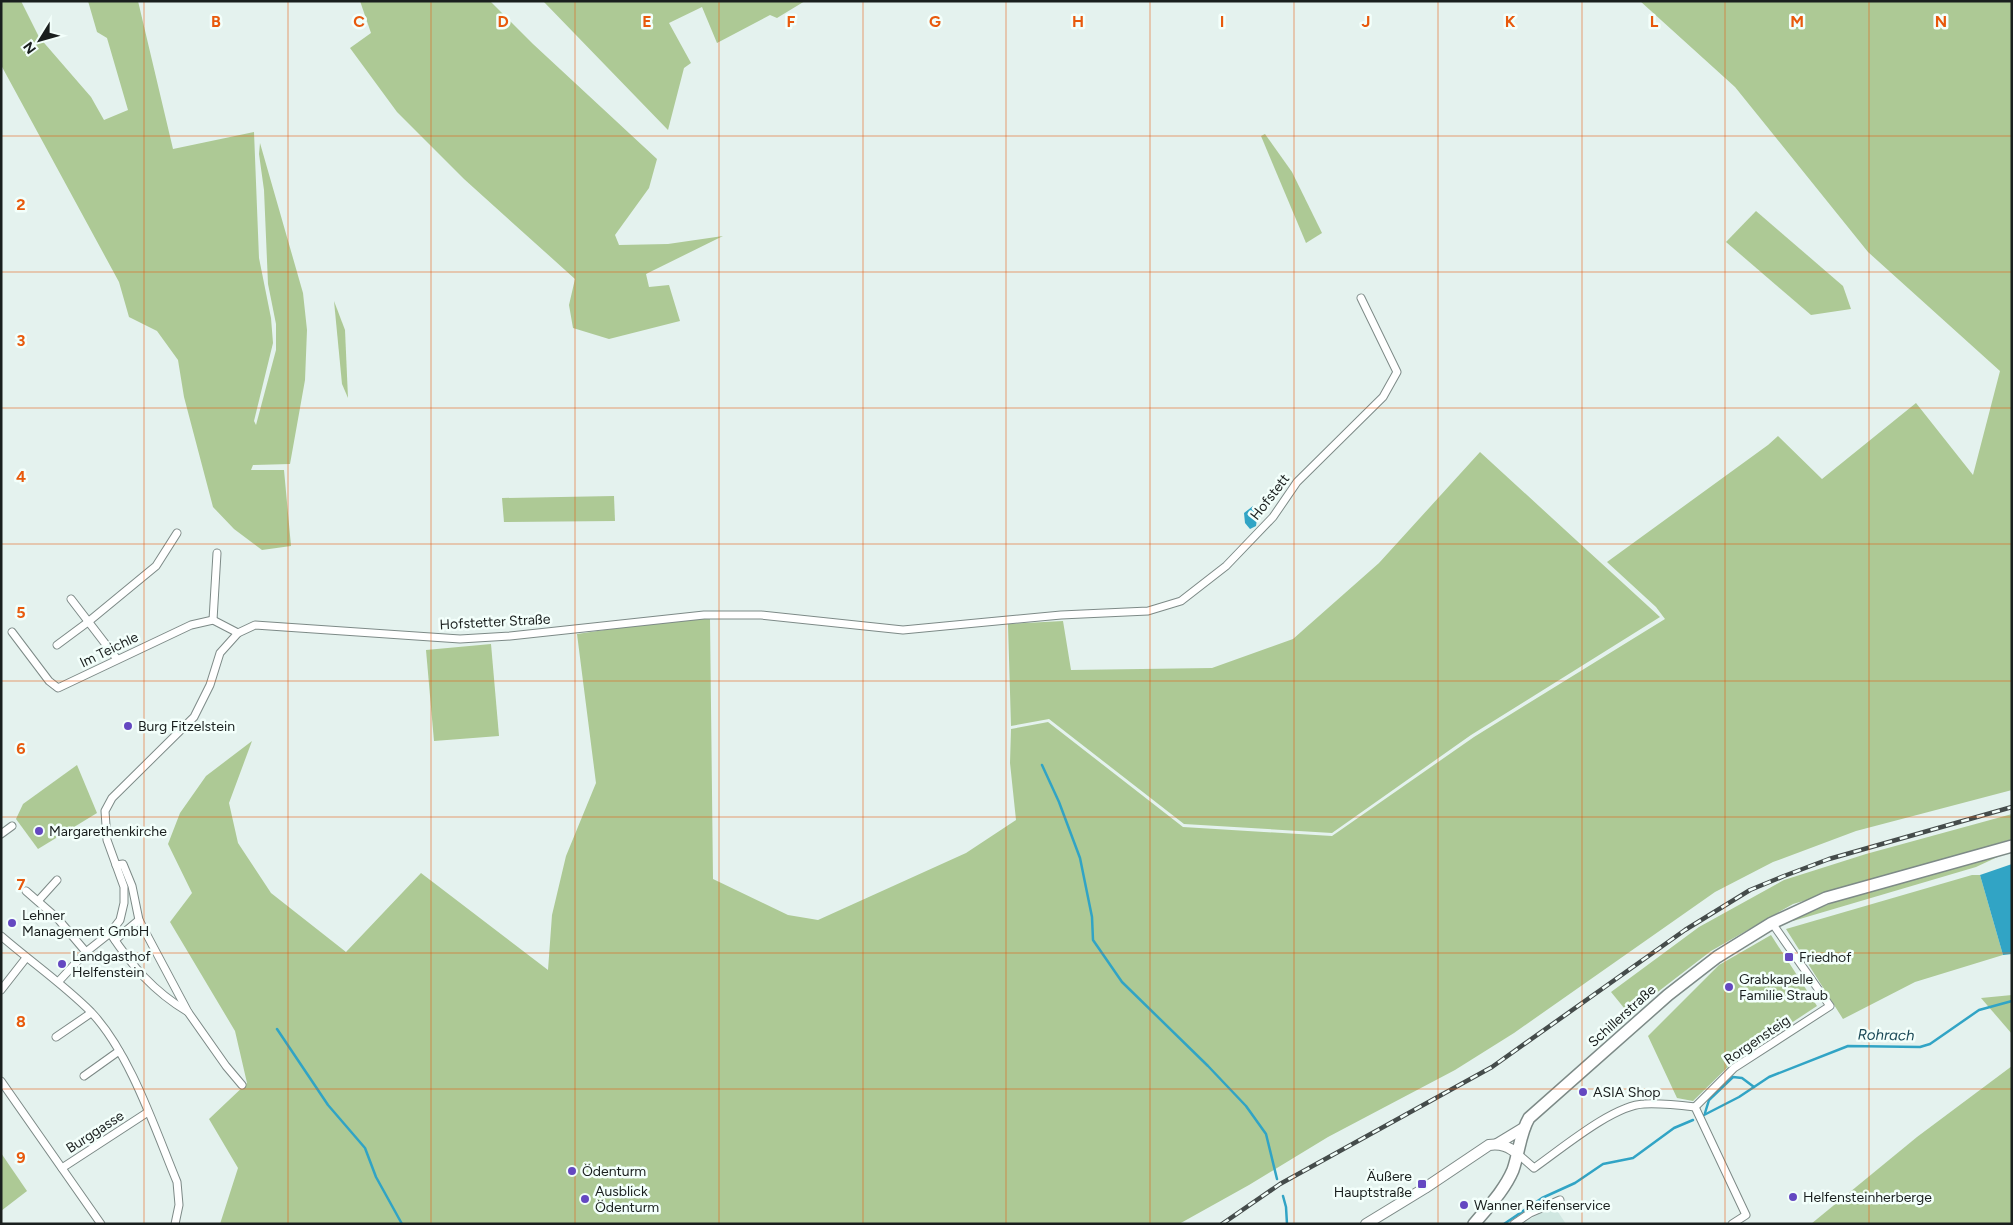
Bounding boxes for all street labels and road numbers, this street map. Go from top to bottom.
street label: Hofstett [1247,471,1293,523]
street label: Hofstetter Straße [439,611,551,633]
street label: Im Teichle [77,628,141,671]
street label: Schillerstraße [1585,981,1660,1051]
street label: Rorgensteig [1721,1012,1793,1068]
street label: Burggasse [63,1107,127,1157]

